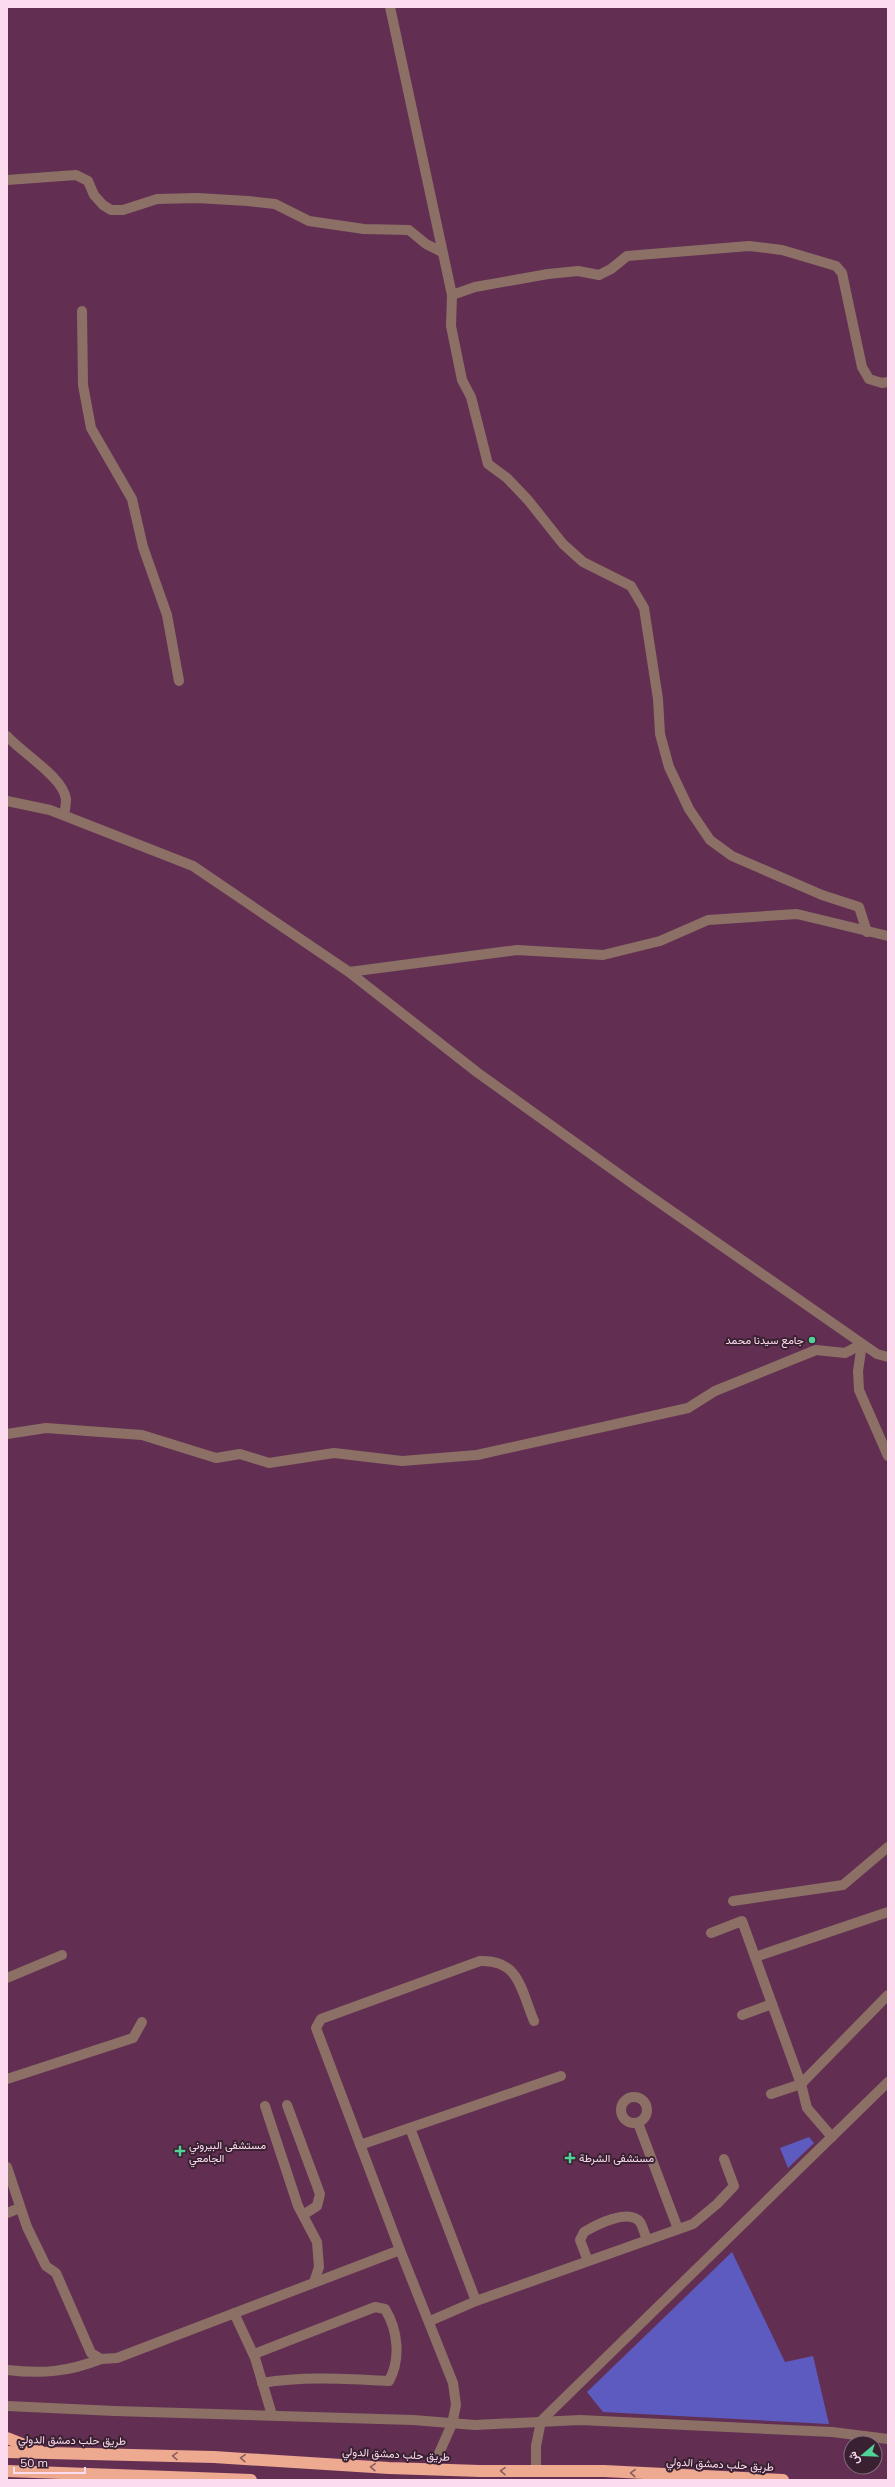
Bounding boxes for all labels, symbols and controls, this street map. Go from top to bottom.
place label: جامع سيدنا محمد [725,1333,804,1348]
marker: جامع سيدنا محمد [807,1335,817,1345]
place label: مستشفى البيروني الجامعي [189,2138,266,2168]
marker: مستشفى البيروني الجامعي [174,2145,186,2157]
place label: مستشفى الشرطة [579,2151,654,2165]
marker: مستشفى الشرطة [564,2152,576,2164]
street label: طريق حلب دمشق الدولي [18,2432,126,2451]
north arrow [843,2435,883,2475]
street label: طريق حلب دمشق الدولي [342,2444,450,2467]
scale bar [14,2449,85,2475]
text: ش [845,2450,862,2467]
one-way arrow [172,2451,178,2460]
one-way arrow [240,2454,246,2463]
street label: طريق حلب دمشق الدولي [666,2454,774,2477]
text: 50 m [20,2455,48,2470]
one-way arrow [370,2462,376,2471]
one-way arrow [500,2467,506,2476]
one-way arrow [630,2468,636,2477]

